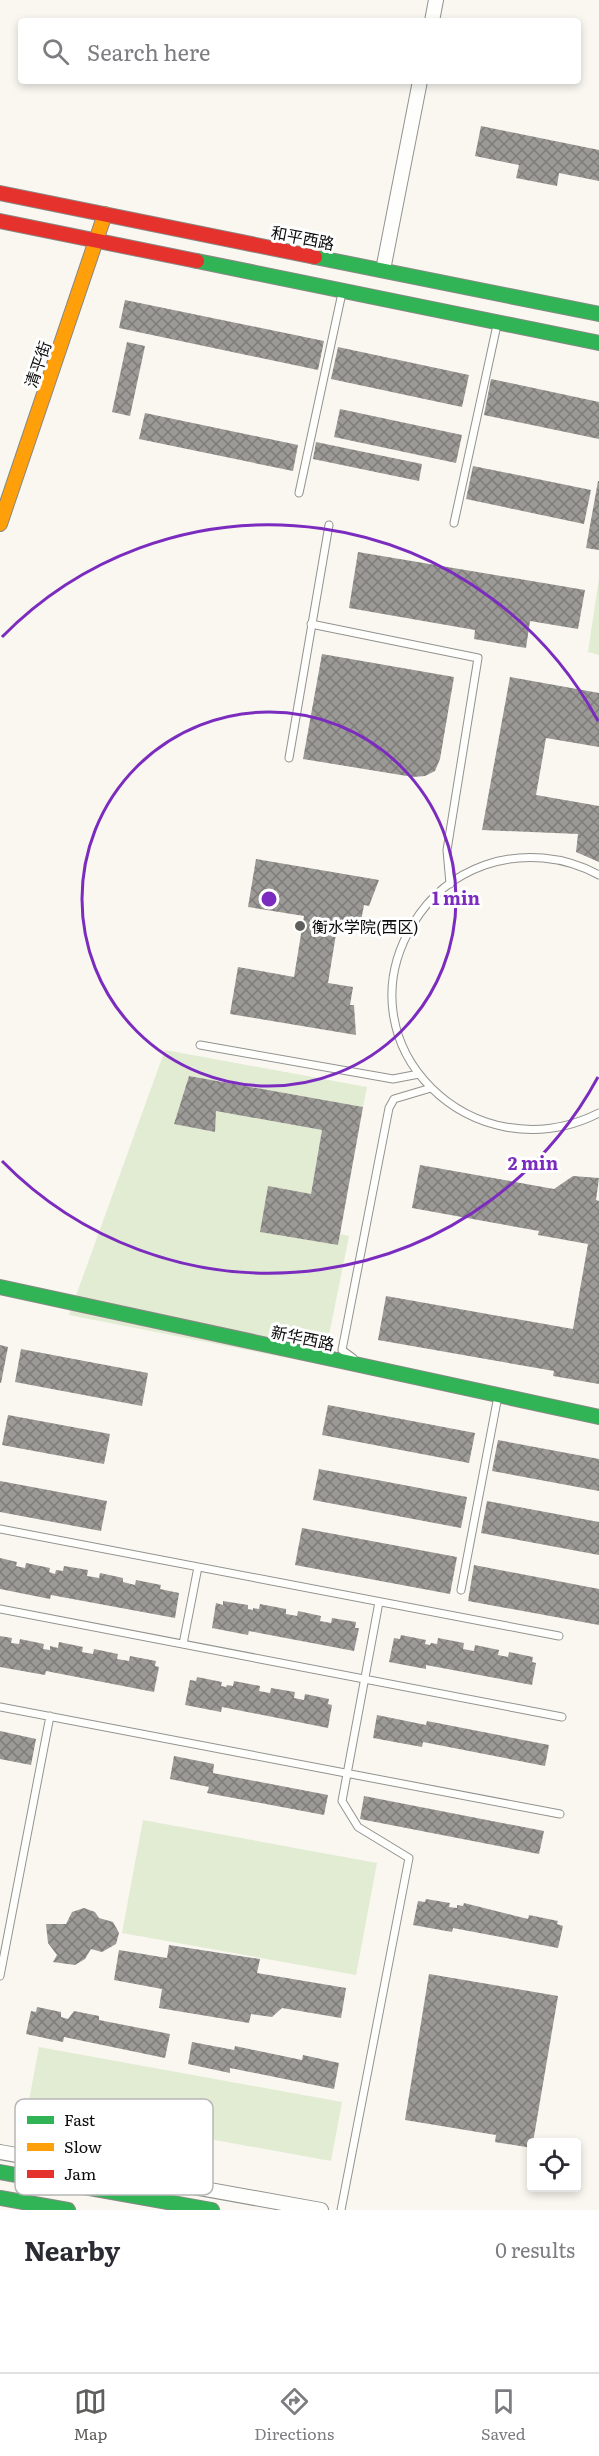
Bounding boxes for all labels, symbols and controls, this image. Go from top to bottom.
search box [18,18,581,84]
icon: search [39,35,72,68]
text: Search here [87,35,210,68]
street label: 和平西路 [269,219,337,255]
street label: 清平街 [18,337,56,391]
text: 1 min [432,884,481,911]
centre of rings [259,889,279,909]
place label: 衡水学院(西区) [312,914,419,938]
marker: 衡水学院(西区) [293,919,307,933]
text: 2 min [508,1149,559,1176]
street label: 新华西路 [269,1319,337,1355]
legend [15,2099,213,2195]
text: Fast [64,2107,96,2131]
text: Slow [64,2134,102,2158]
map controls [527,2138,581,2192]
button: locate [527,2138,581,2192]
text: Jam [64,2161,97,2185]
text: Nearby [24,2230,120,2269]
text: 0 results [495,2234,575,2264]
tab: Map [73,2385,107,2445]
tab: Directions [254,2385,334,2445]
tab: Saved [481,2385,526,2445]

